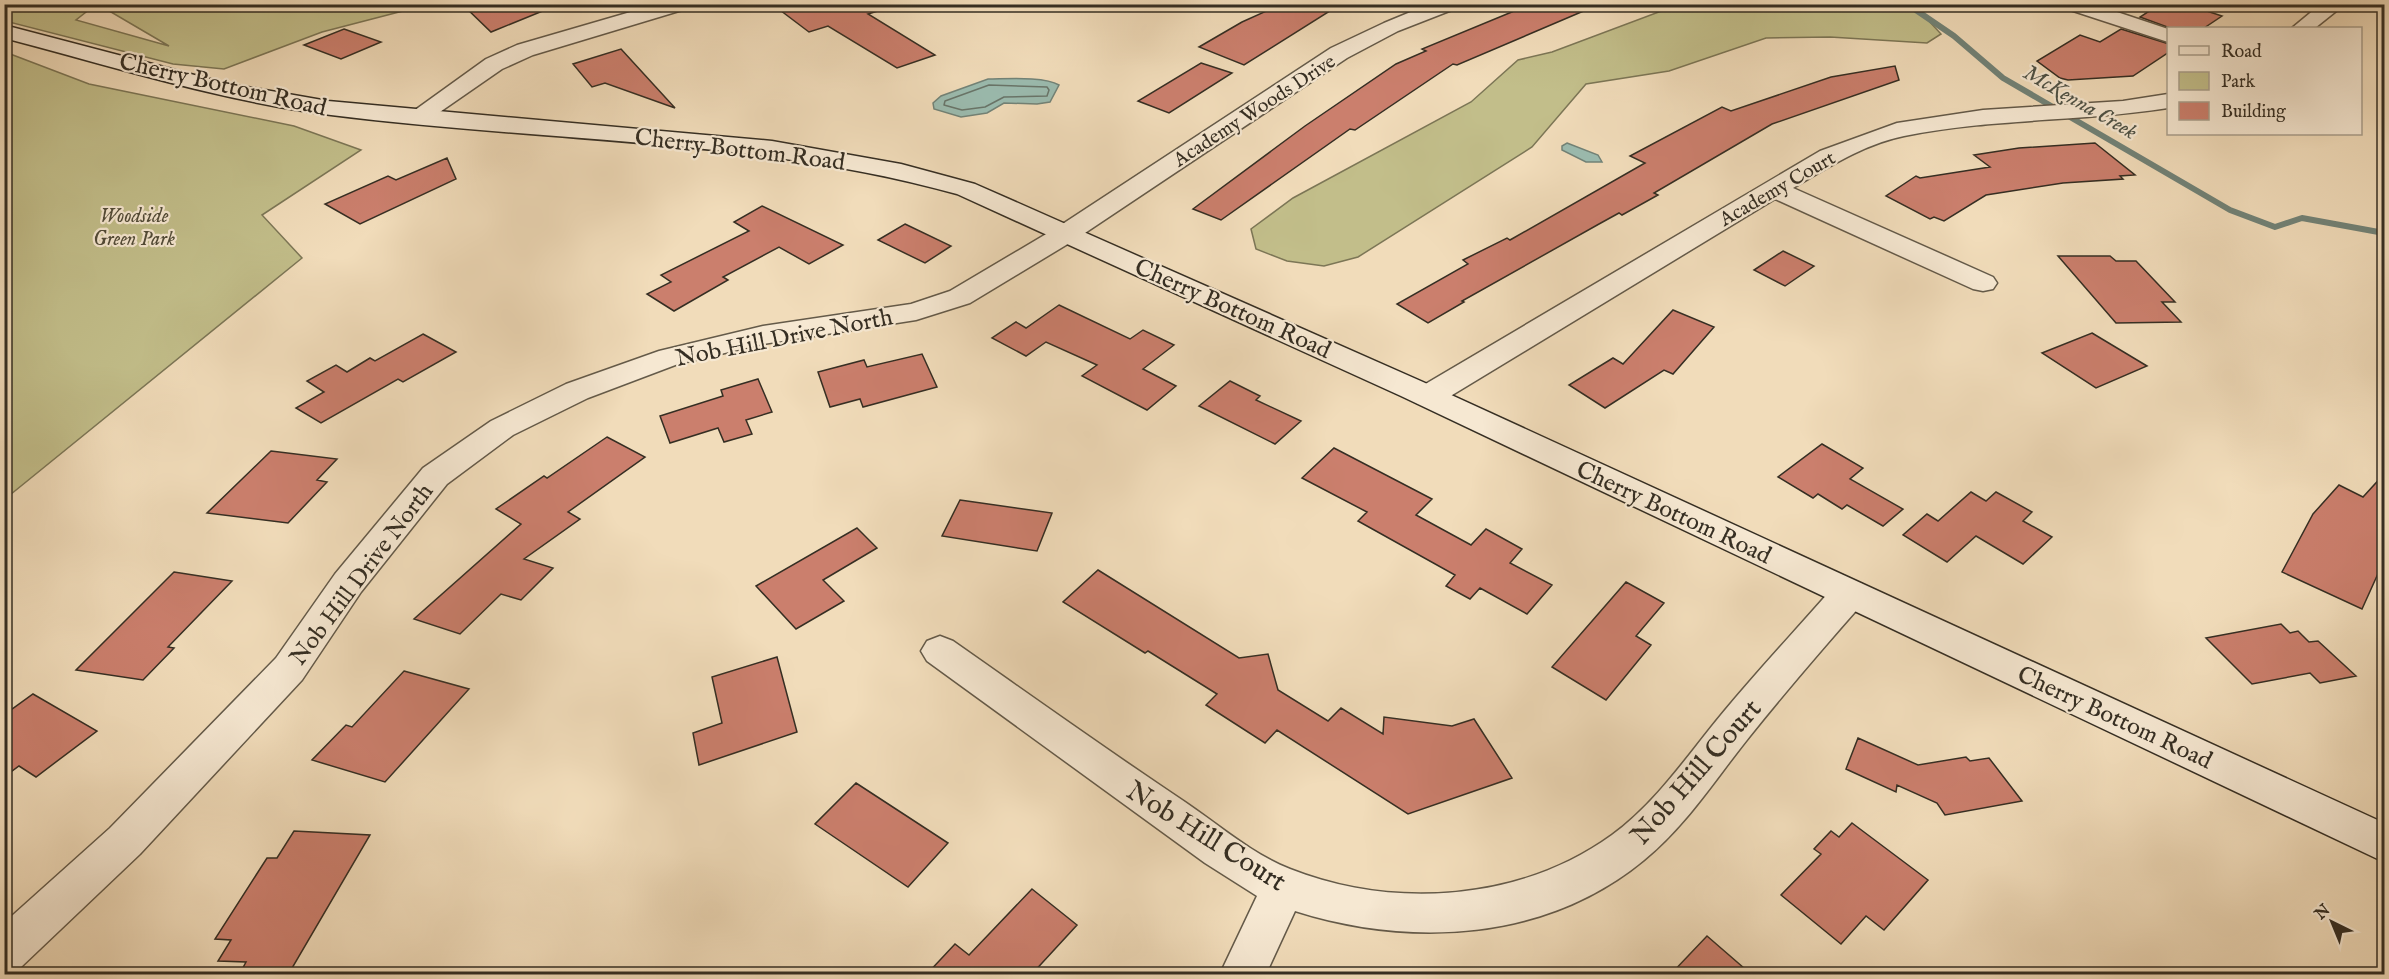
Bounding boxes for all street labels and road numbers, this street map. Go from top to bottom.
street label: Cherry Bottom Road [116,47,330,124]
street label: Academy Woods Drive [1168,49,1341,174]
street label: Cherry Bottom Road [633,122,847,179]
street label: Academy Court [1714,146,1840,233]
street label: Cherry Bottom Road [1129,252,1336,367]
street label: Nob Hill Drive North [673,302,896,375]
street label: Cherry Bottom Road [1571,455,1776,572]
street label: Nob Hill Drive North [283,477,441,672]
street label: Cherry Bottom Road [2012,660,2217,777]
street label: Nob Hill Court [1624,692,1770,853]
street label: Nob Hill Court [1119,774,1292,900]

